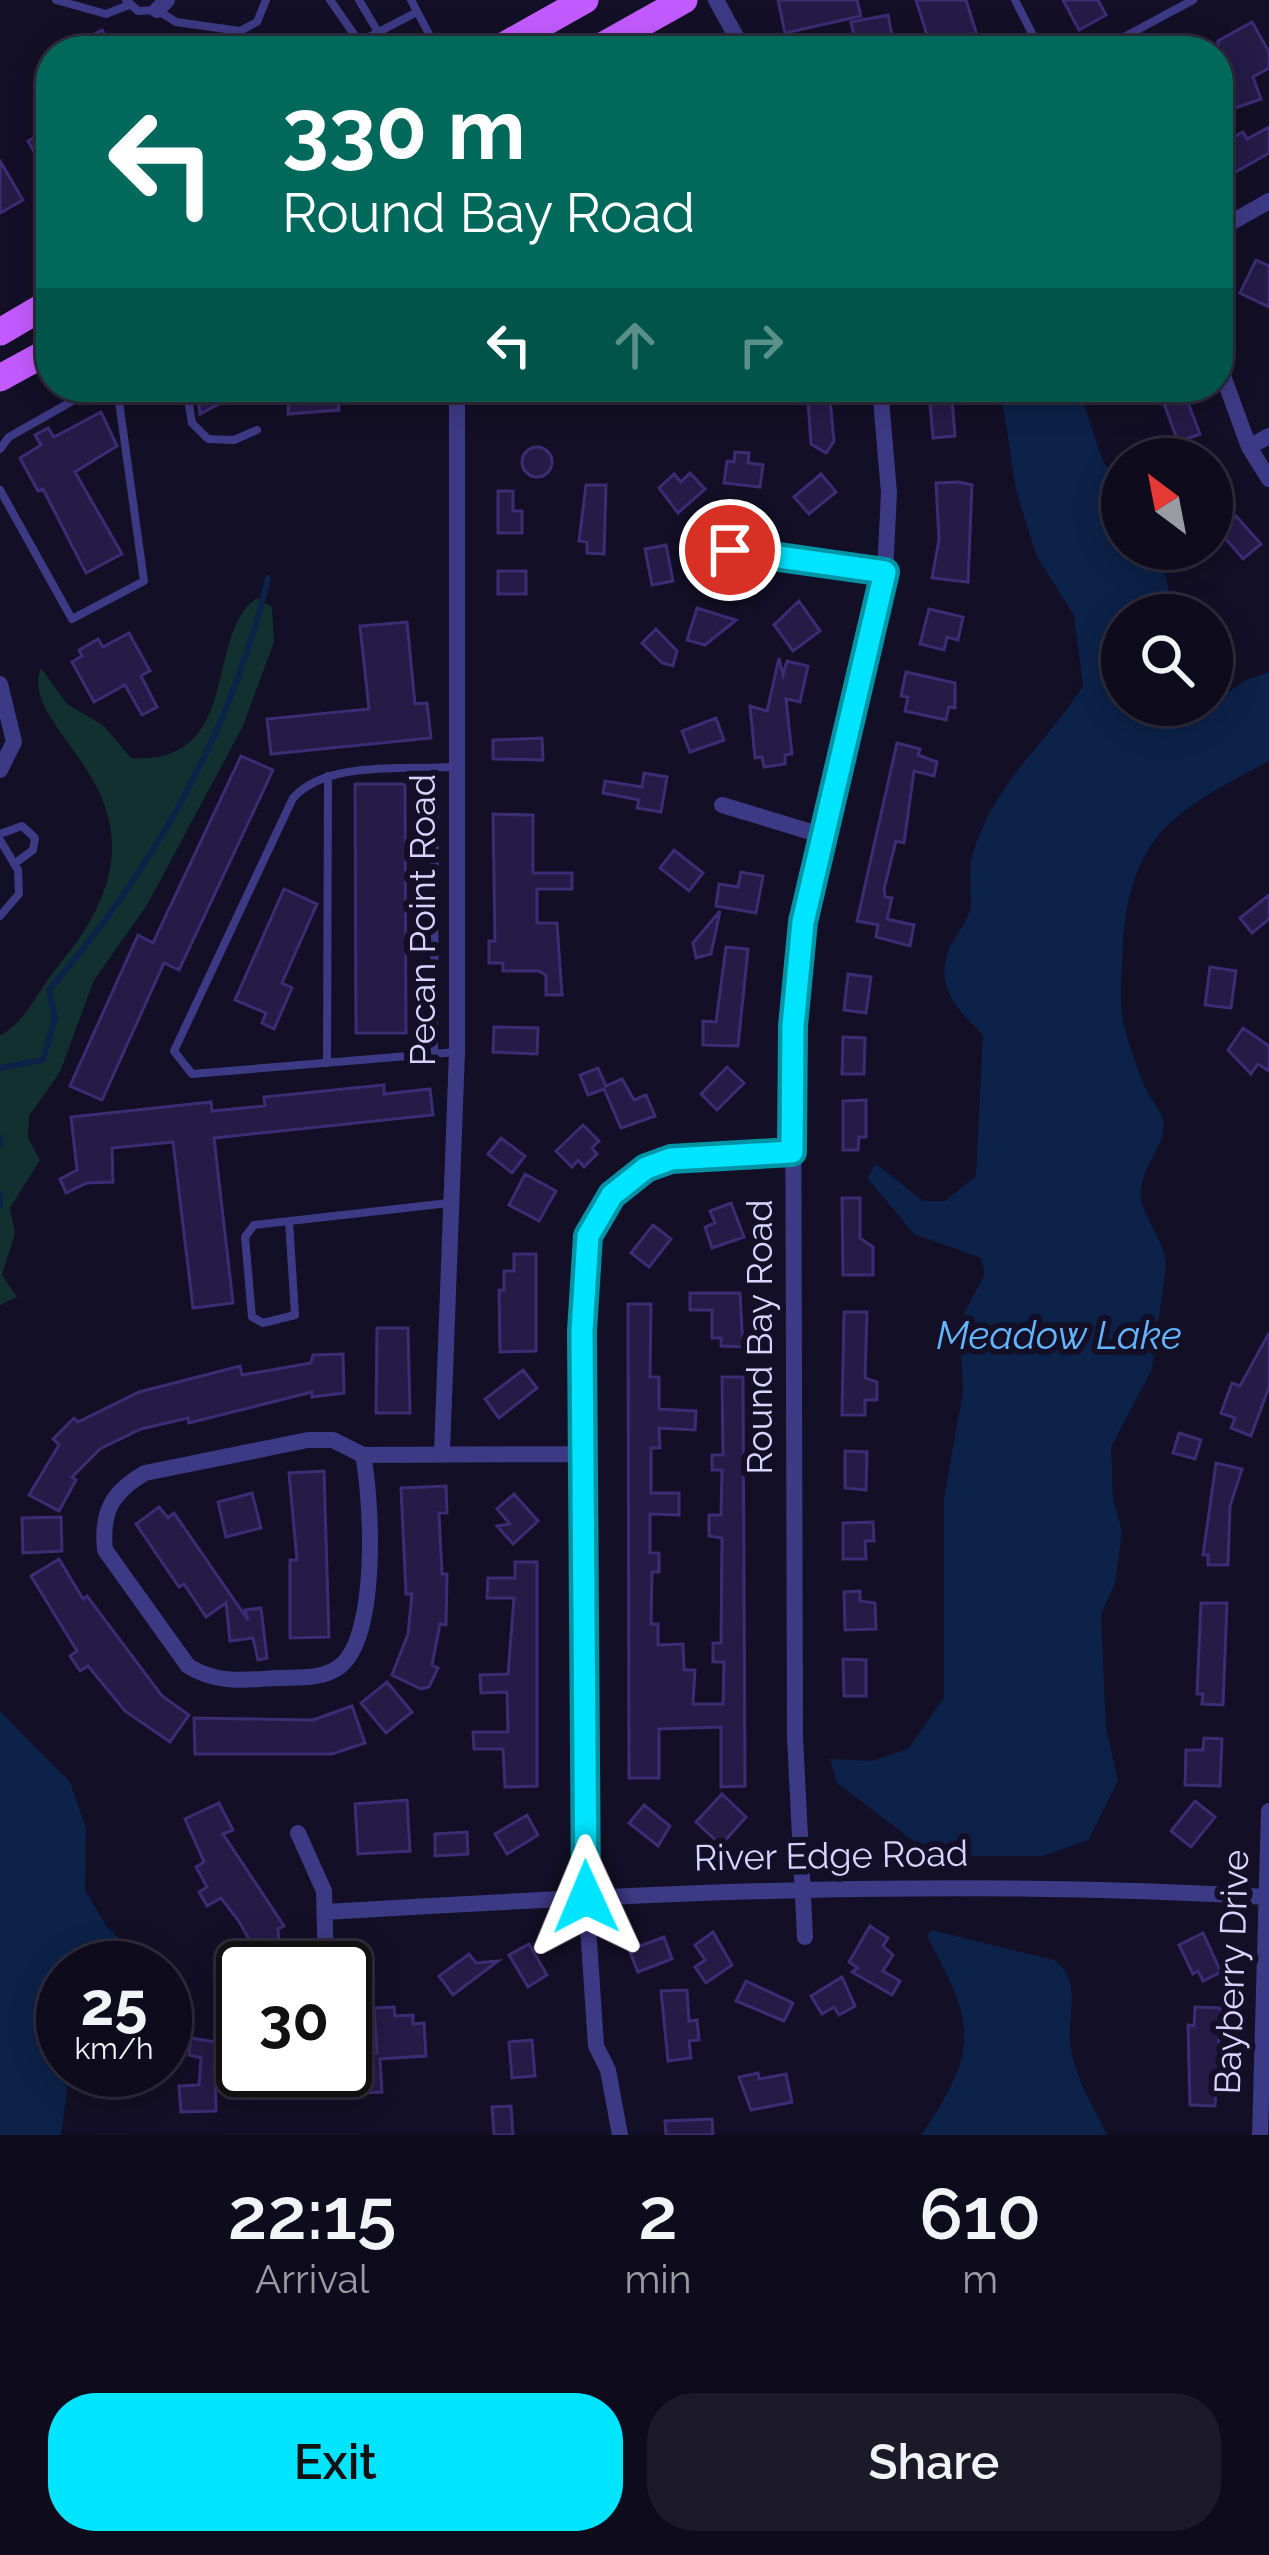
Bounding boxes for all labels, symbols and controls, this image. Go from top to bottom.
text: 330 m [282,80,526,179]
icon: left [84,84,240,240]
text: Round Bay Road [282,181,695,245]
icon: left [476,312,542,378]
icon: ahead [602,312,668,378]
icon: right [728,312,794,378]
north arrow [1101,438,1233,570]
map controls [1101,438,1233,726]
pin [679,499,781,601]
icon: arrive [697,517,763,583]
button: search [1101,594,1233,726]
street label: Pecan Point Road [401,774,443,1066]
street label: Round Bay Road [738,1199,780,1475]
water label: Meadow Lake [936,1312,1182,1358]
street label: River Edge Road [693,1832,969,1878]
position arrow [523,1834,649,1960]
street label: Bayberry Drive [1206,1849,1256,2095]
speed limit sign: 30 [216,1941,372,2097]
text: 25 [80,1969,148,2039]
text: km/h [74,2031,154,2066]
text: 22:15 [228,2171,397,2256]
text: 2 [638,2171,678,2256]
text: 610 [919,2171,1041,2256]
text: Arrival [255,2256,369,2302]
text: min [624,2256,691,2302]
text: m [962,2256,998,2302]
button: Exit [48,2393,623,2531]
button: Share [647,2393,1221,2531]

